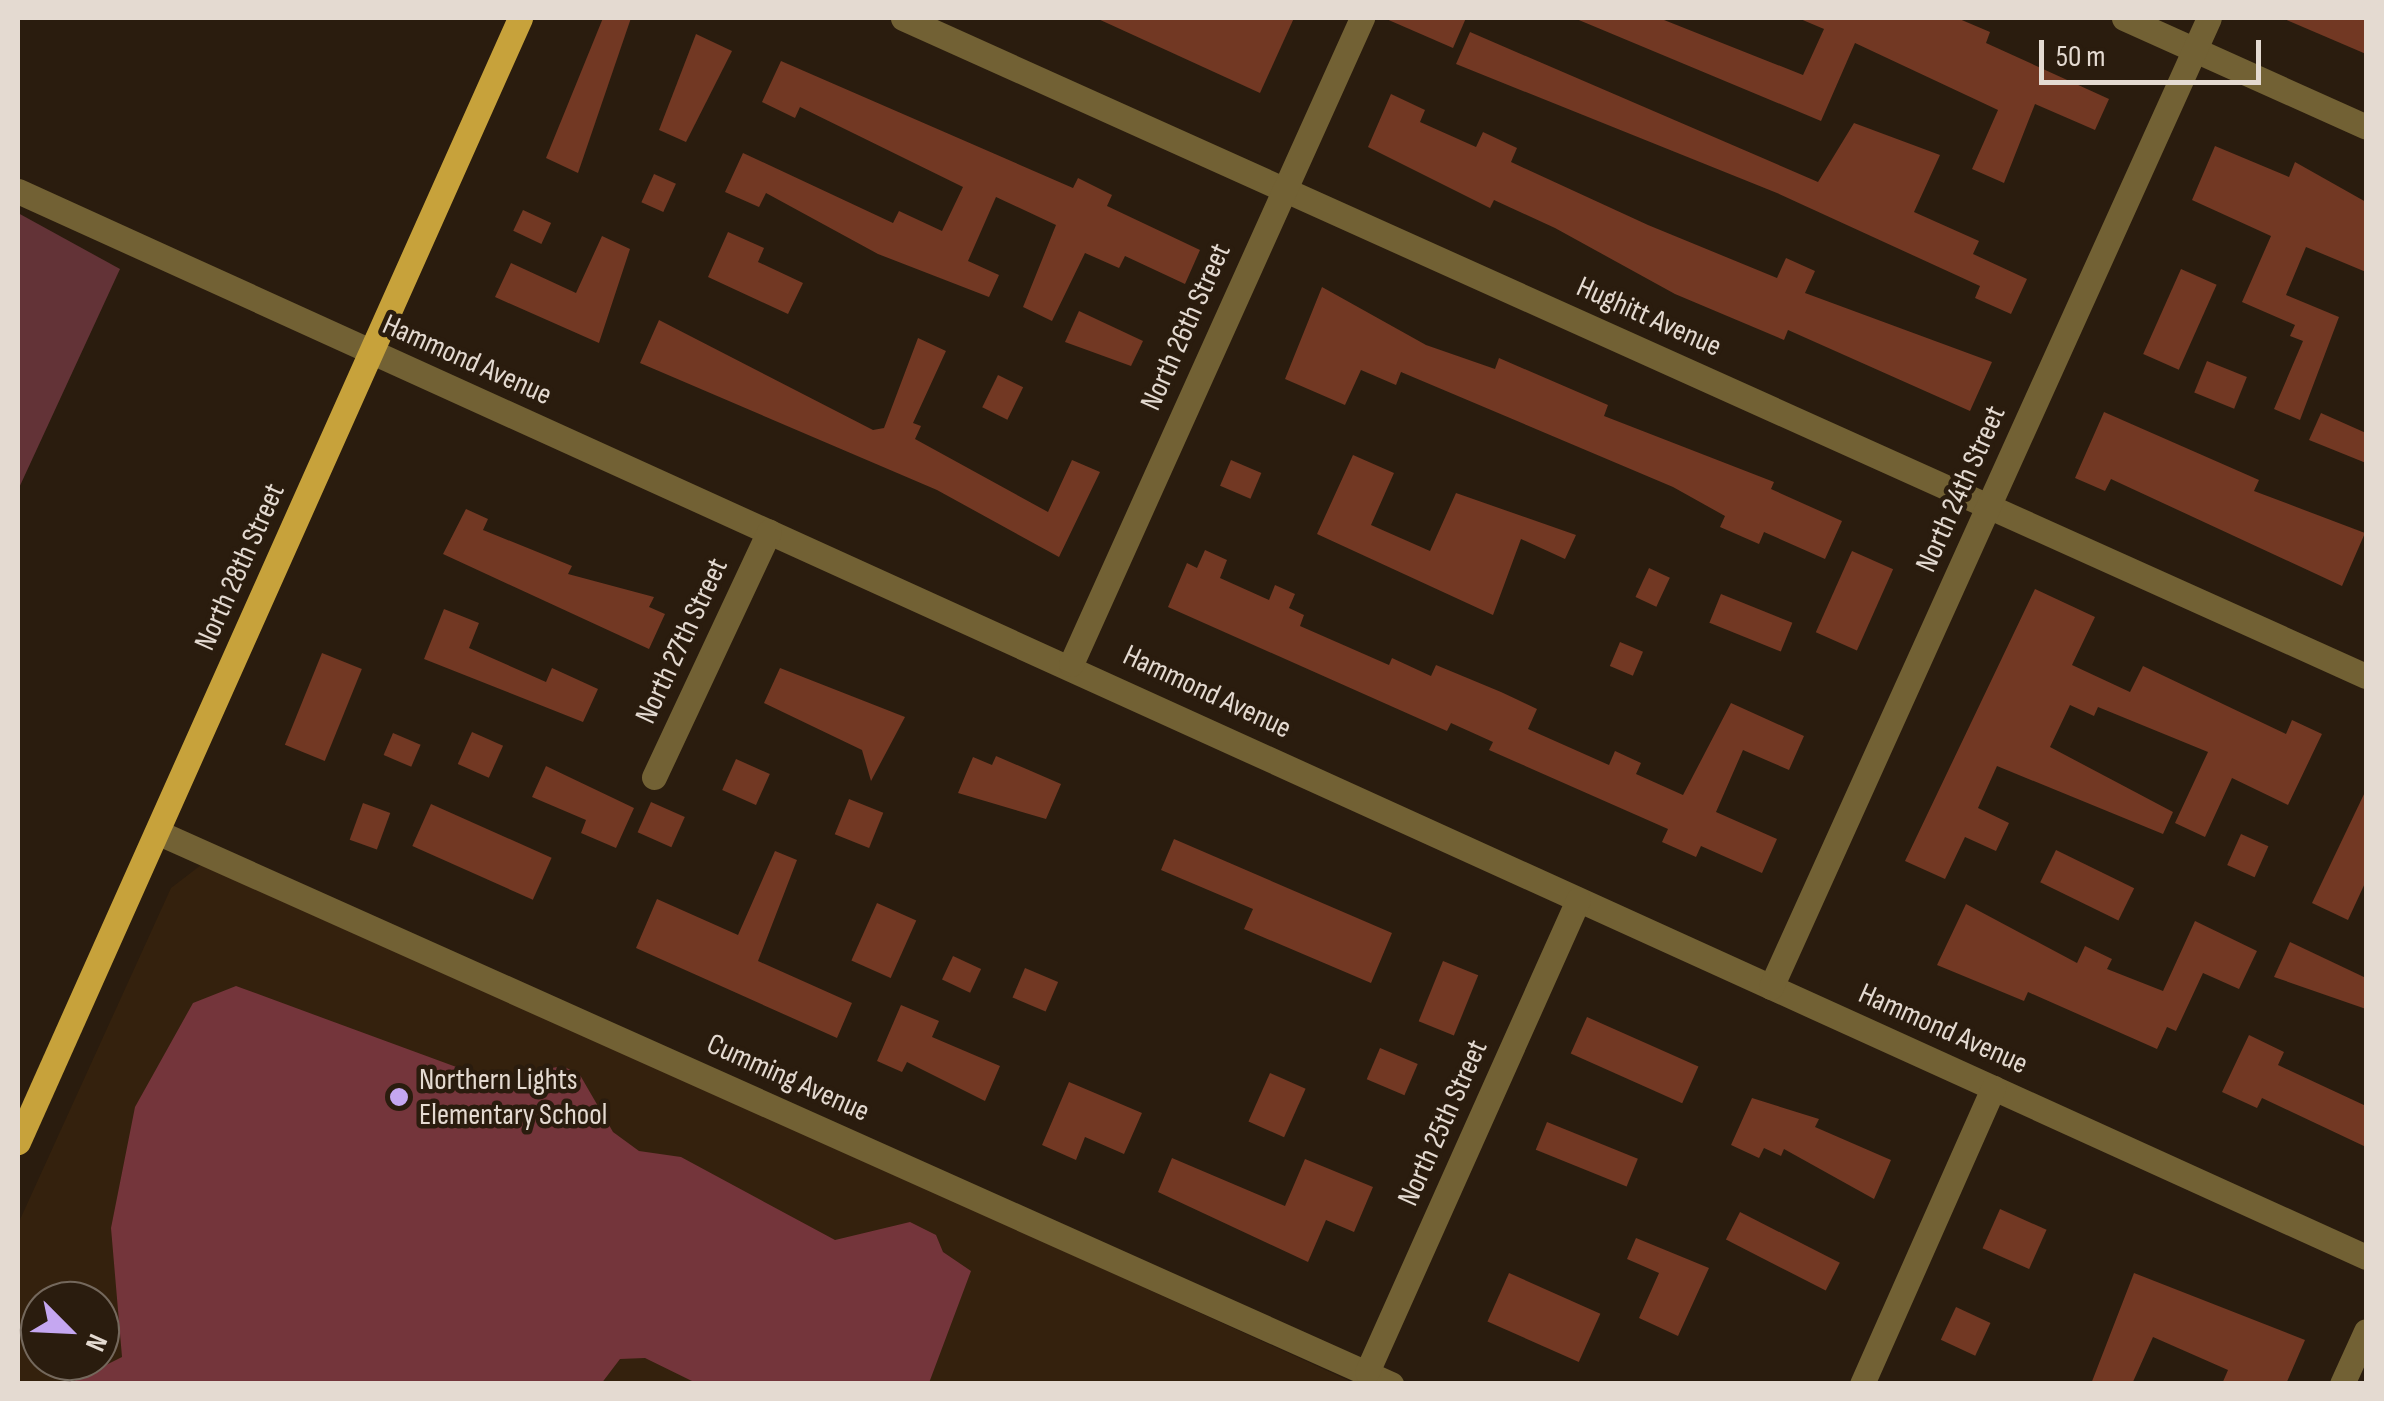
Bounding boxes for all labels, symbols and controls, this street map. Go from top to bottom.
scale bar [2044,20,2266,82]
text: 50 m [2056,39,2105,75]
street label: North 26th Street [1133,238,1239,416]
street label: Hughitt Avenue [1571,269,1727,365]
street label: Hammond Avenue [377,307,557,413]
street label: North 24th Street [1908,400,2014,578]
street label: North 28th Street [187,478,293,656]
street label: North 27th Street [628,553,736,729]
street label: Hammond Avenue [1117,637,1297,747]
street label: Hammond Avenue [1853,976,2033,1082]
street label: Cumming Avenue [701,1026,875,1130]
street label: North 25th Street [1390,1034,1496,1212]
place label: Northern Lights Elementary School [419,1062,607,1132]
marker: Northern Lights Elementary School [388,1086,410,1108]
north arrow [20,1281,120,1381]
text: N [78,1329,114,1356]

